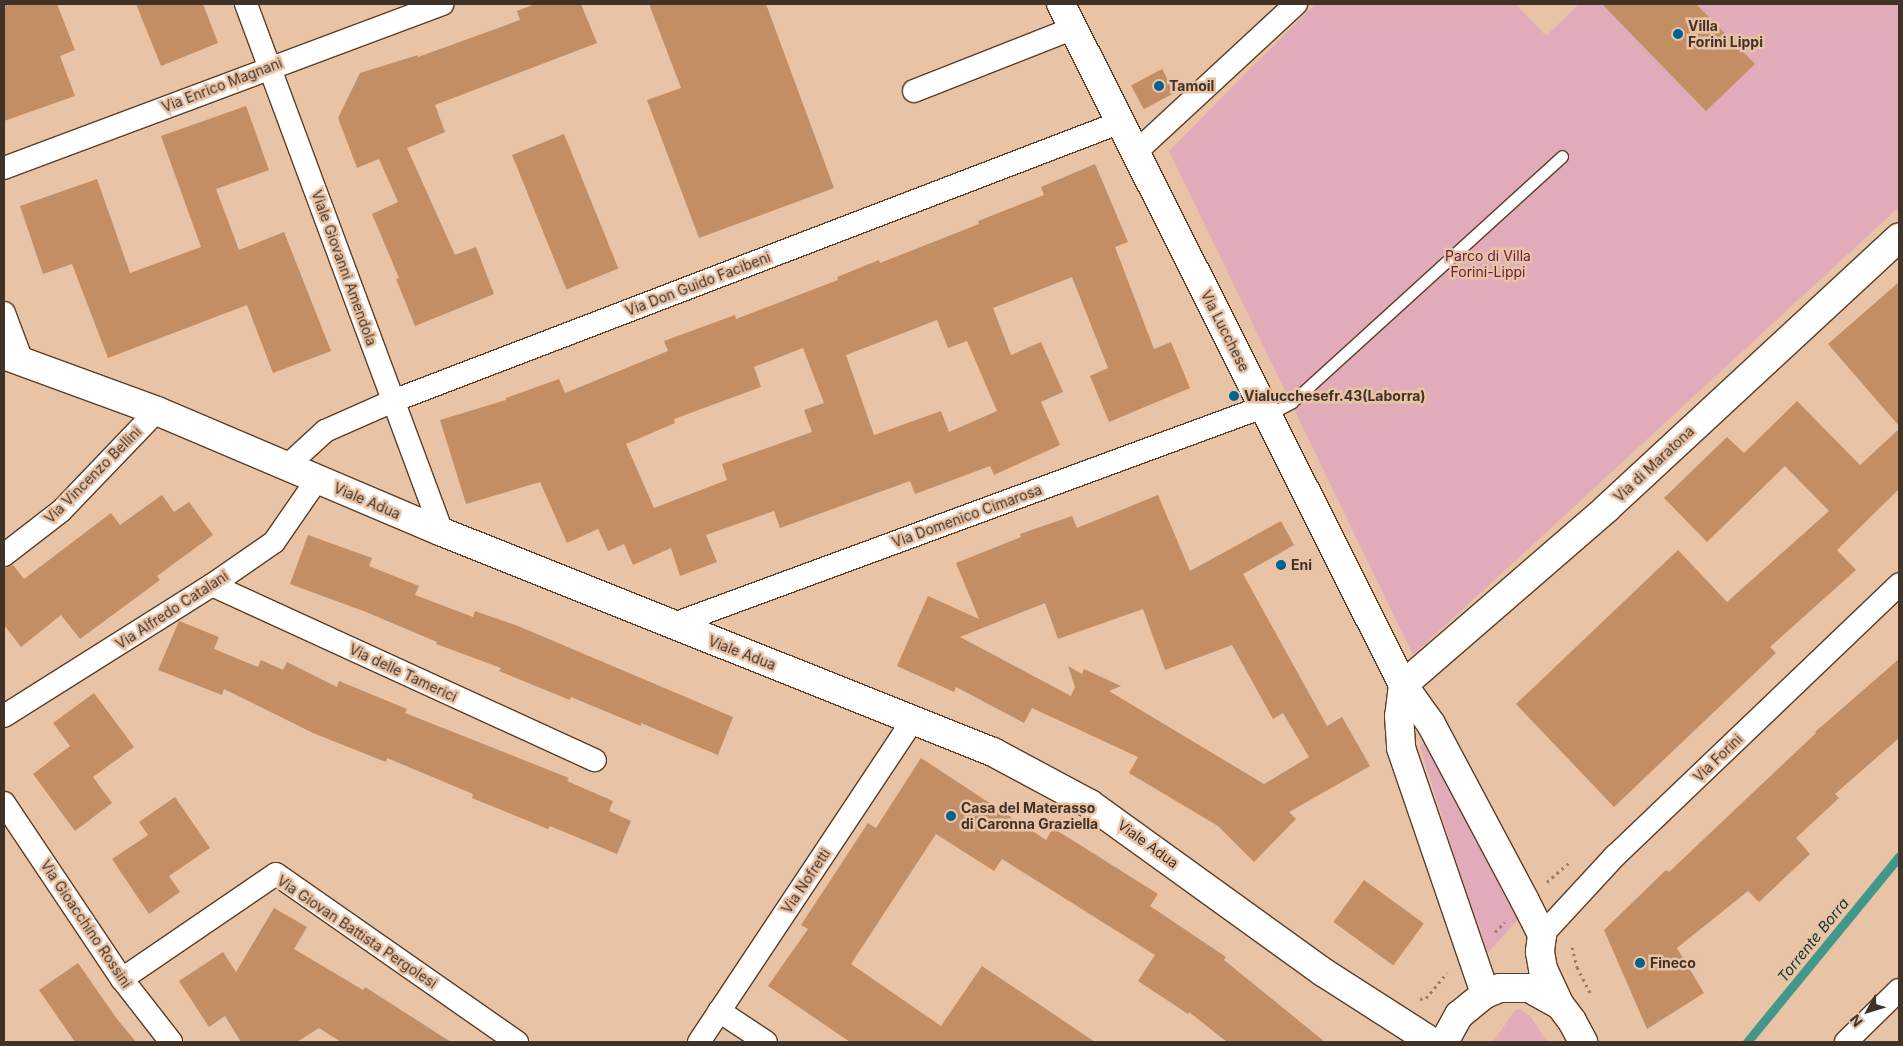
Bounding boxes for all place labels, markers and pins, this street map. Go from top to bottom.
place label: Villa Forini Lippi [1688,18,1763,50]
marker: Villa Forini Lippi [1672,28,1684,40]
place label: Tamoil [1169,78,1214,94]
marker: Tamoil [1153,80,1165,92]
place label: Vialucchesefr.43(Laborra) [1244,388,1426,404]
marker: Vialucchesefr.43(Laborra) [1228,390,1240,402]
place label: Eni [1291,557,1312,573]
marker: Eni [1275,559,1287,571]
place label: Casa del Materasso di Caronna Graziella [961,800,1098,832]
marker: Casa del Materasso di Caronna Graziella [945,810,957,822]
place label: Fineco [1650,955,1696,971]
marker: Fineco [1634,957,1646,969]

